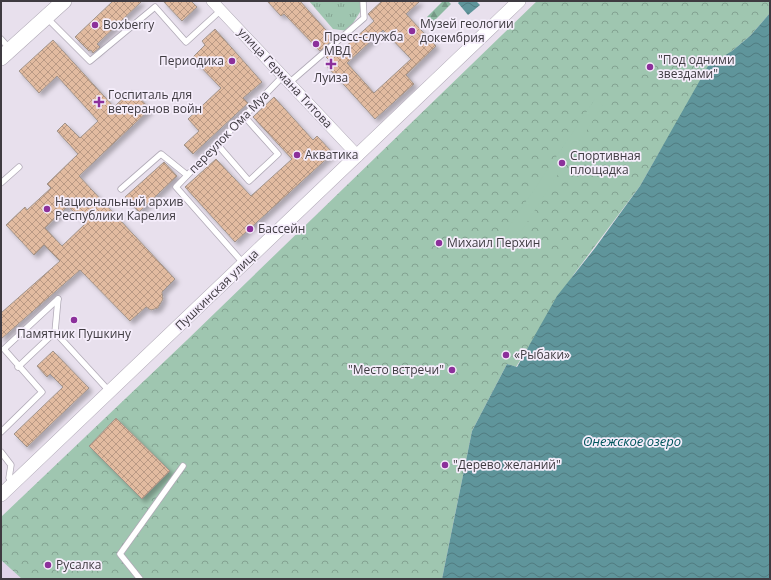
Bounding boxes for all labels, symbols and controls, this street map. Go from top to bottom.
place label: Музей геологии докембрия [420,15,514,46]
place label: Boxberry [103,16,155,33]
marker: Boxberry [90,20,100,30]
street label: улица Германа Титова [234,24,336,132]
marker: Музей геологии докембрия [407,26,417,36]
place label: Пресс-служба МВД [324,28,403,59]
marker: Пресс-служба МВД [311,39,321,49]
place label: "Под одними звездами" [658,51,735,82]
place label: Периодика [159,52,224,69]
marker: Периодика [227,56,237,66]
marker: Луиза [326,59,336,69]
marker: "Под одними звездами" [645,62,655,72]
place label: Луиза [314,69,348,86]
place label: Госпиталь для ветеранов войн [108,86,202,117]
street label: переулок Ома Муа [185,87,273,177]
marker: Госпиталь для ветеранов войн [93,96,105,108]
place label: Акватика [305,146,359,163]
place label: Спортивная площадка [570,147,641,178]
marker: Акватика [292,150,302,160]
marker: Спортивная площадка [557,158,567,168]
place label: Национальный архив Республики Карелия [55,193,184,224]
marker: Национальный архив Республики Карелия [42,204,52,214]
place label: Бассейн [258,220,305,237]
marker: Бассейн [245,224,255,234]
place label: Михаил Перхин [447,234,540,251]
marker: Михаил Перхин [434,238,444,248]
street label: Пушкинская улица [171,245,262,334]
marker: Памятник Пушкину [69,315,79,325]
place label: Памятник Пушкину [17,325,132,342]
place label: «Рыбаки» [514,346,570,363]
marker: «Рыбаки» [501,350,511,360]
place label: "Место встречи" [348,361,444,378]
marker: "Место встречи" [447,365,457,375]
water label: Онежское озеро [583,432,681,450]
place label: "Дерево желаний" [453,456,561,473]
marker: "Дерево желаний" [440,460,450,470]
place label: Русалка [56,556,101,573]
marker: Русалка [43,560,53,570]

